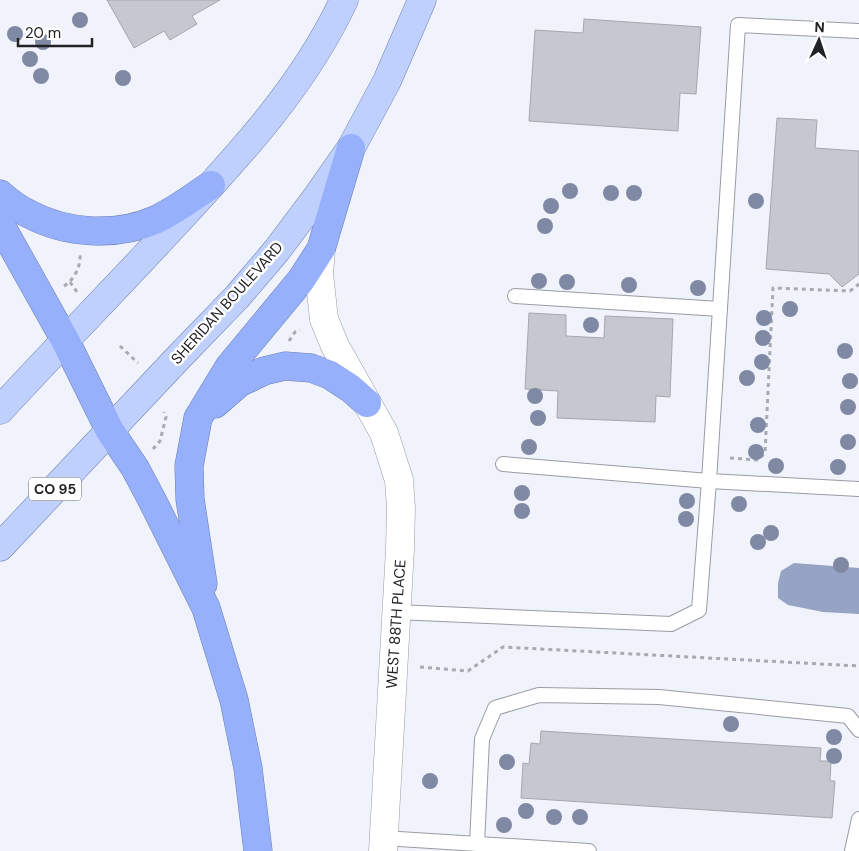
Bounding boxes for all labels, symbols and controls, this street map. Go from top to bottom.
scale bar [18,15,91,47]
north arrow [794,15,844,65]
text: N [814,18,825,36]
text: 20 m [25,23,61,43]
street label: SHERIDAN BOULEVARD [167,237,287,369]
road number: CO 95 [29,478,81,500]
street label: WEST 88TH PLACE [382,559,410,689]

